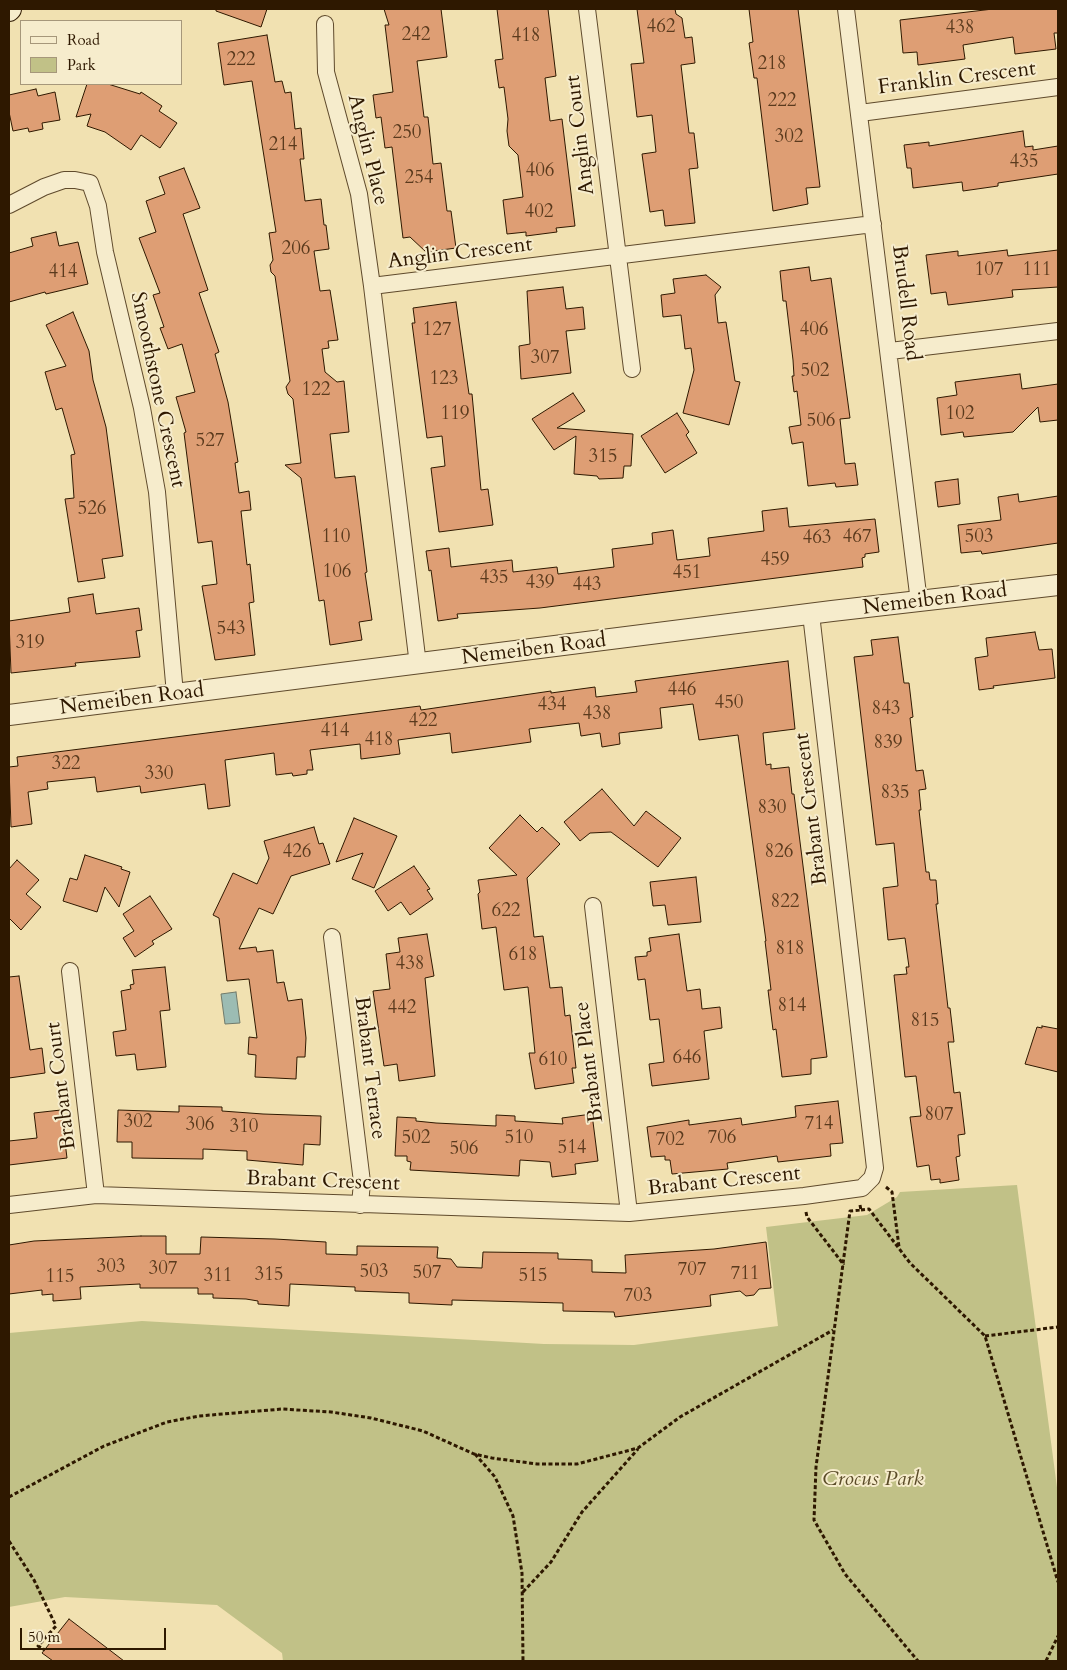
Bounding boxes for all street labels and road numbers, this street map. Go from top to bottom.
street label: Franklin Crescent [877,57,1037,101]
street label: Anglin Court [561,74,601,196]
street label: Anglin Place [341,92,393,208]
street label: Anglin Crescent [386,233,534,275]
street label: Brudell Road [885,244,925,362]
street label: Smoothstone Crescent [124,290,190,490]
street label: Nemeiben Road [861,579,1009,621]
street label: Nemeiben Road [460,629,608,671]
street label: Nemeiben Road [58,679,206,721]
street label: Brabant Crescent [790,731,834,887]
street label: Brabant Terrace [348,995,390,1141]
street label: Brabant Place [570,1000,610,1124]
street label: Brabant Court [42,1021,82,1151]
street label: Brabant Crescent [646,1161,802,1203]
street label: Brabant Crescent [246,1167,400,1197]

